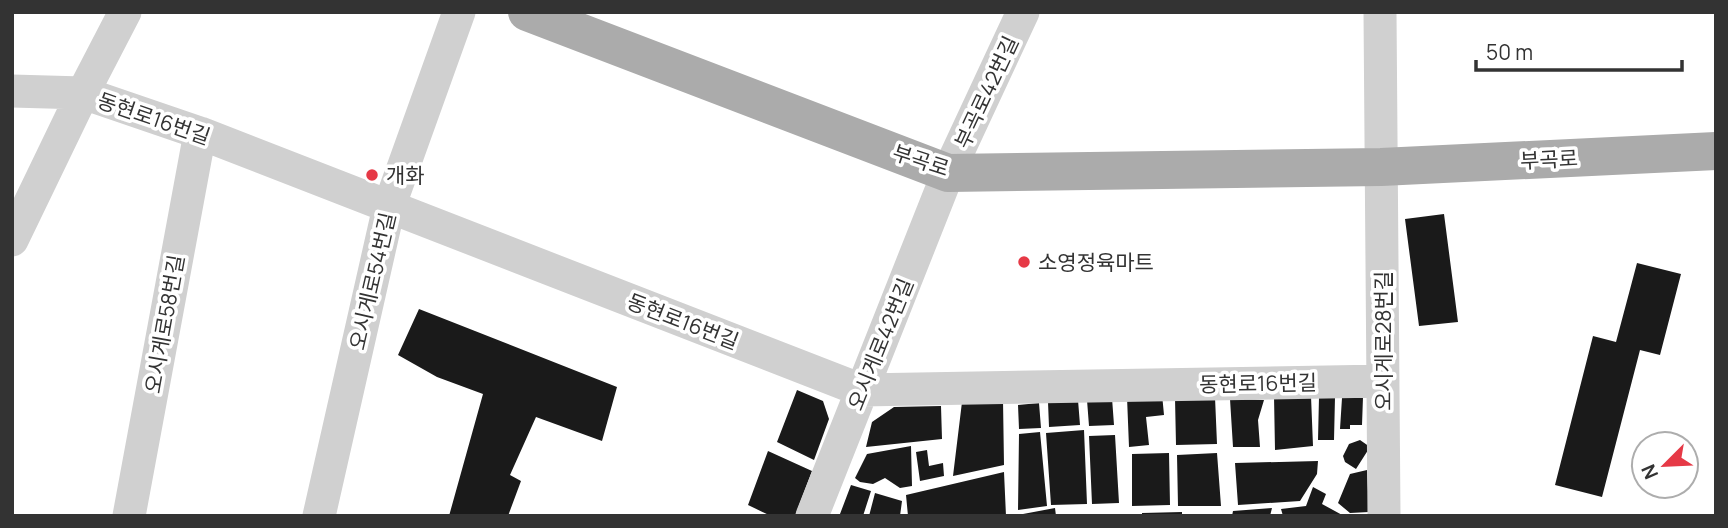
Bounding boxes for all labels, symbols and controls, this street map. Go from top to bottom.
scale bar [1476,28,1682,72]
street label: 부곡로42번길 [948,31,1024,153]
text: 50 m [1486,38,1533,66]
street label: 동현로16번길 [94,86,214,150]
street label: 부곡로 [889,138,953,182]
street label: 부곡로 [1519,144,1579,174]
place label: 개화 [386,161,425,189]
marker: 개화 [364,167,380,183]
street label: 오시게로54번길 [343,209,401,353]
place label: 소영정육마트 [1038,248,1154,276]
street label: 오시게로58번길 [138,253,190,395]
marker: 소영정육마트 [1016,254,1032,270]
street label: 오시게로28번길 [1369,271,1397,411]
street label: 오시게로42번길 [841,274,919,414]
street label: 동현로16번길 [623,287,743,355]
street label: 동현로16번길 [1199,368,1317,398]
north arrow [1630,430,1700,500]
text: N [1635,460,1664,483]

